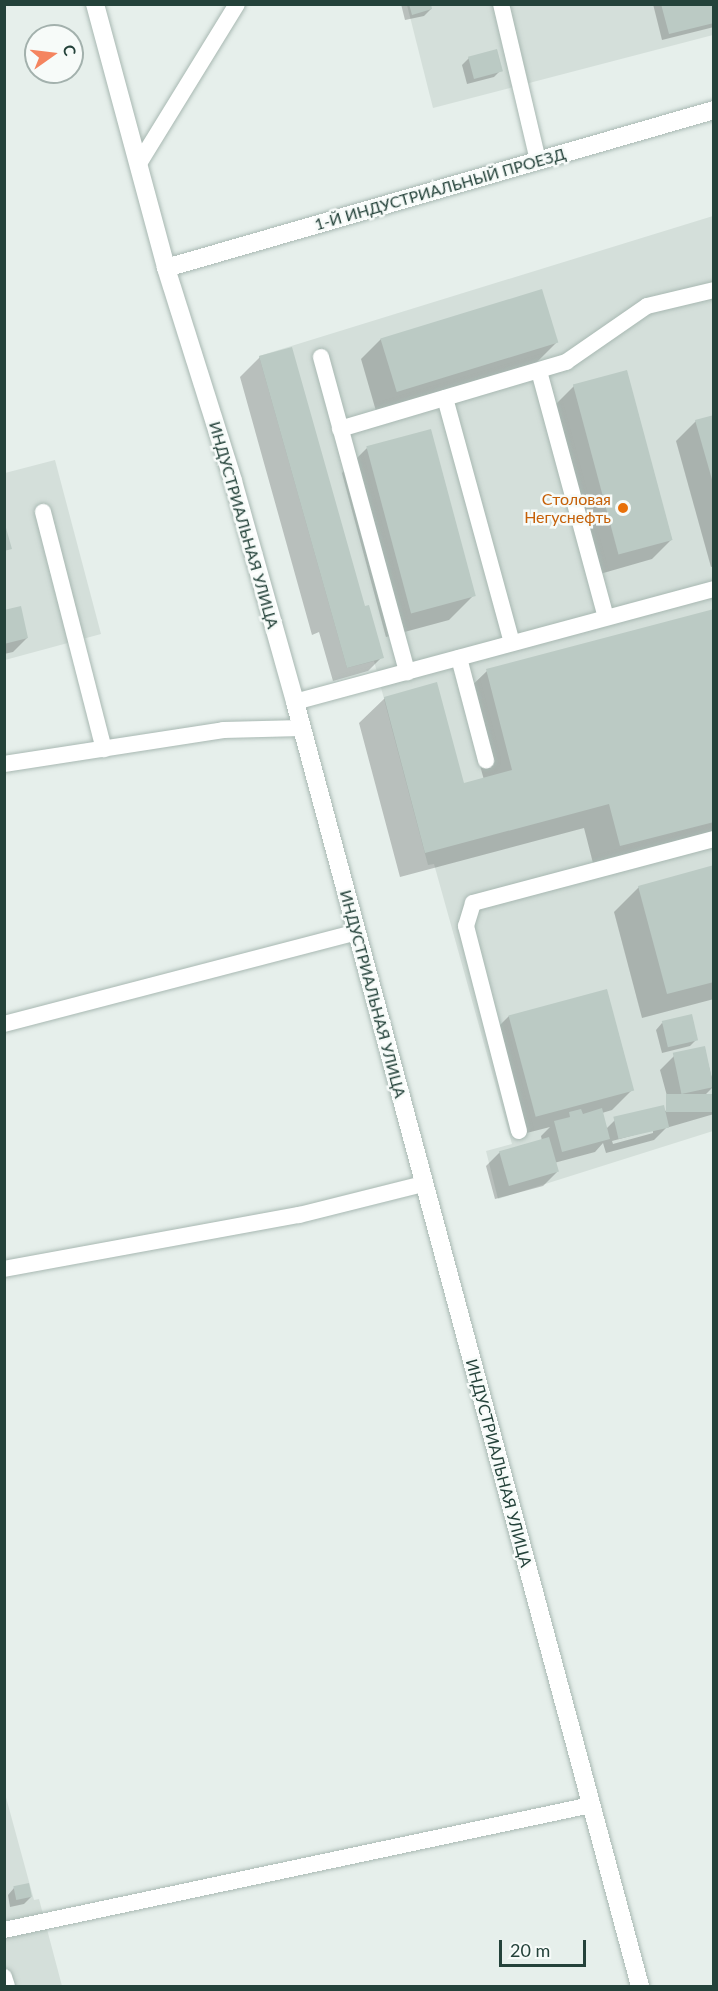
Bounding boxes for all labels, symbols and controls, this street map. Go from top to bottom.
north arrow [24,24,84,84]
text: С [60,43,81,57]
street label: 1-Й ИНДУСТРИАЛЬНЫЙ ПРОЕЗД [312,144,568,234]
street label: ИНДУСТРИАЛЬНАЯ УЛИЦА [205,419,283,631]
place label: Столовая Негуснефть [524,489,611,527]
marker: Столовая Негуснефть [616,501,630,515]
street label: ИНДУСТРИАЛЬНАЯ УЛИЦА [336,888,410,1100]
street label: ИНДУСТРИАЛЬНАЯ УЛИЦА [462,1357,536,1569]
scale bar [502,1928,589,1966]
text: 20 m [510,1939,550,1961]

